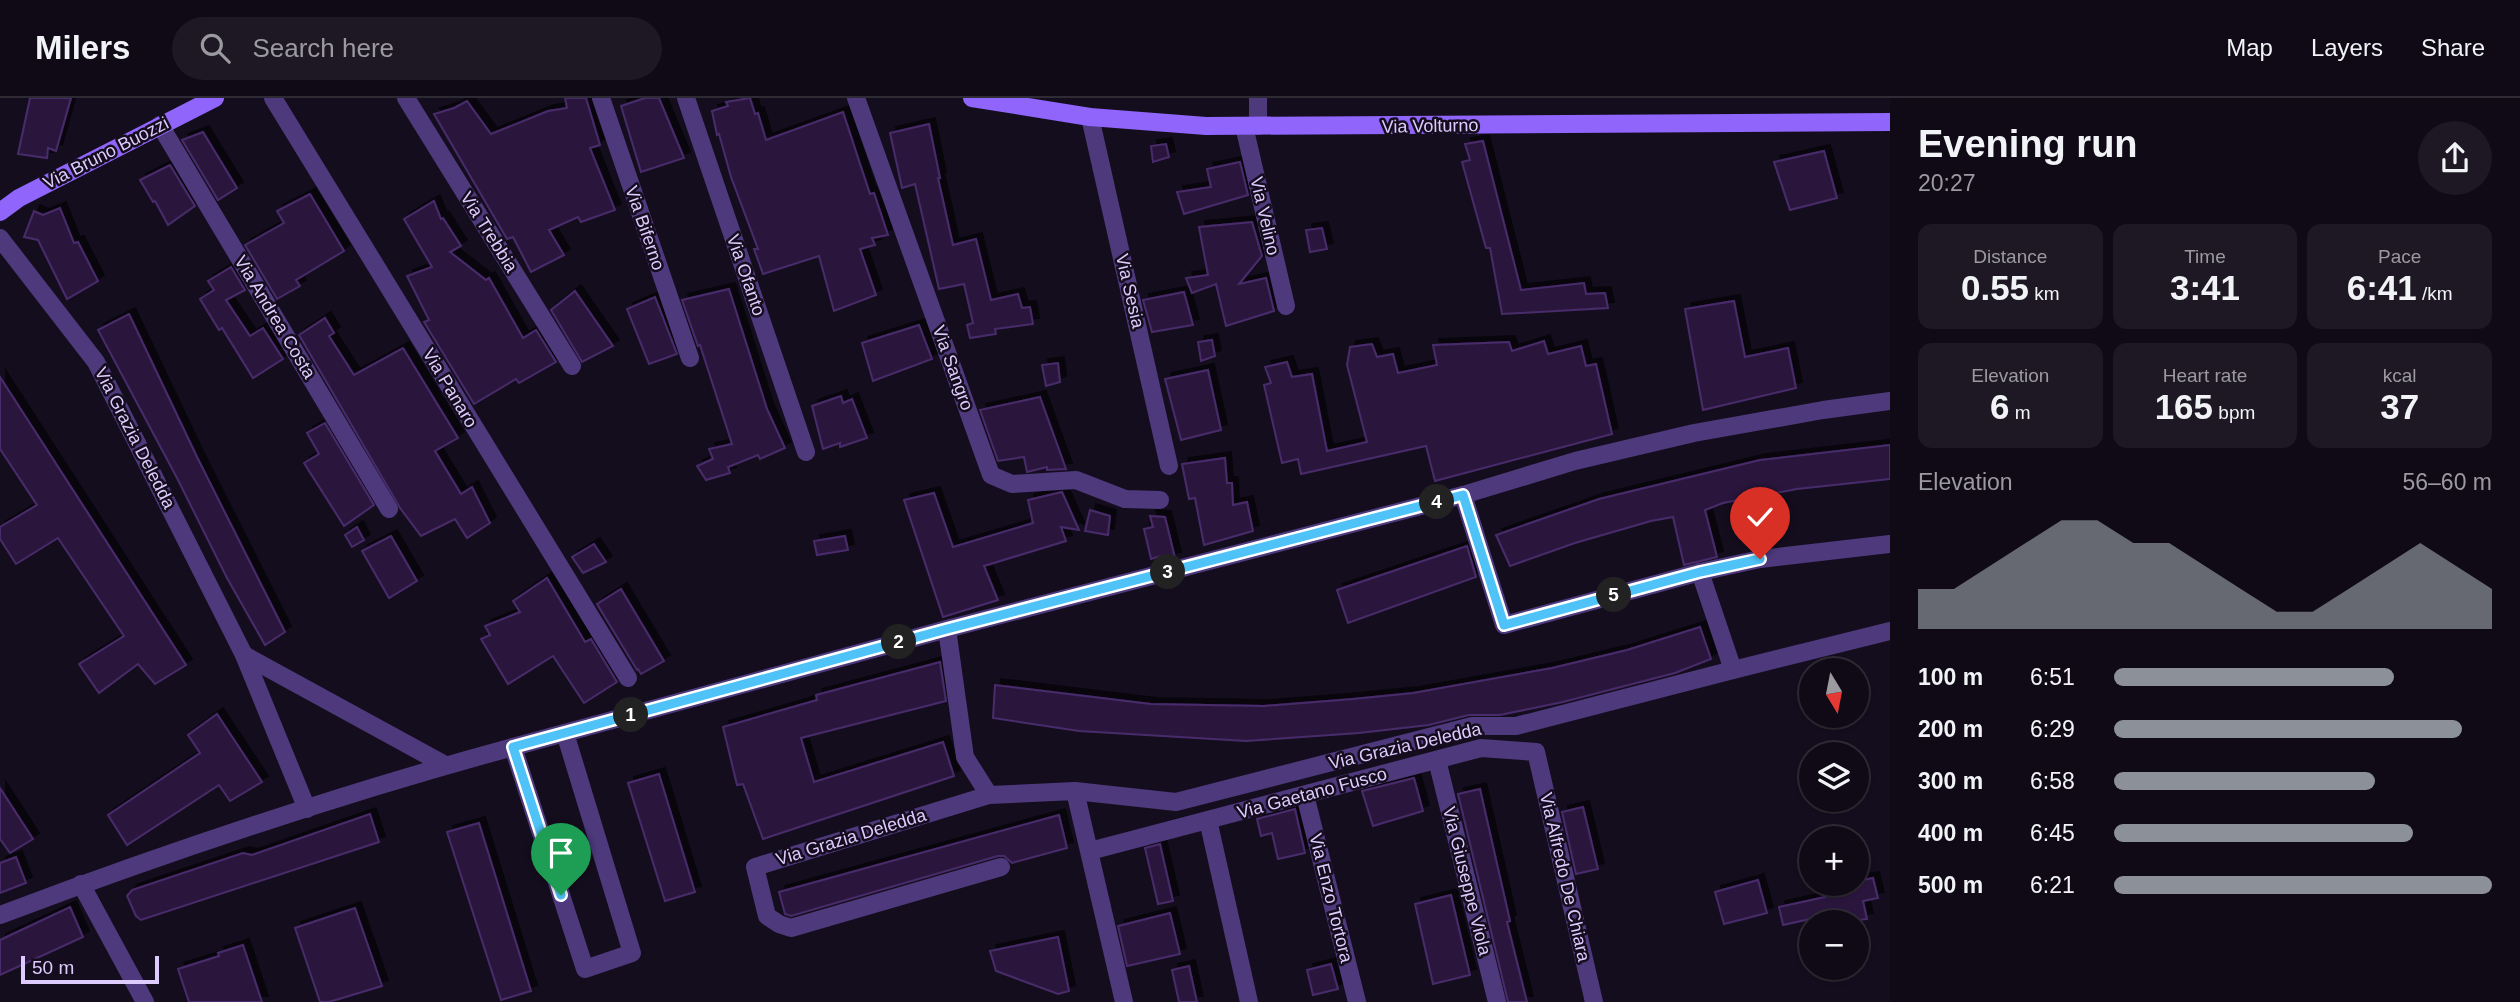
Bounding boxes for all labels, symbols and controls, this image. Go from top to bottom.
search box [172,17,662,80]
text: Milers [35,29,130,66]
icon: search [196,29,234,67]
text: Search here [252,33,394,63]
text: Map [2226,34,2273,61]
text: Layers [2311,34,2383,61]
text: Share [2421,34,2485,61]
street label: Via Bruno Buozzi [40,113,172,193]
street label: Via Volturno [1381,115,1479,137]
button: share [2418,121,2492,195]
text: Evening run [1918,123,2138,165]
text: 20:27 [1918,170,1976,196]
street label: Via Velino [1246,175,1284,257]
street label: Via Biferno [621,183,669,273]
street label: Via Trebbia [456,188,522,277]
street label: Via Ofanto [723,232,769,318]
text: Distance [1973,246,2047,267]
text: Time [2184,246,2226,267]
text: Pace [2378,246,2421,267]
street label: Via Andrea Costa [230,252,320,383]
street label: Via Sesia [1112,252,1148,331]
text: 0.55 [1961,268,2029,307]
text: 3:41 [2170,268,2240,307]
text: 6:41 [2347,268,2417,307]
text: km [2029,283,2060,304]
text: /km [2417,283,2453,304]
street label: Via Sangro [928,323,978,413]
street label: Via Panaro [419,345,481,431]
street label: Via Grazia Deledda [91,364,180,513]
text: Elevation [1971,365,2049,386]
text: Heart rate [2163,365,2247,386]
text: kcal [2383,365,2417,386]
text: 6 [1990,387,2010,426]
text: 165 [2155,387,2213,426]
text: 37 [2380,387,2419,426]
text: m [2010,402,2031,423]
text: bpm [2213,402,2255,423]
text: Elevation [1918,469,2013,495]
text: 56–60 m [2402,469,2492,495]
pin: 4 [1420,484,1454,520]
pin [1730,487,1790,559]
text: 4 [1431,491,1442,512]
icon: check [1741,498,1779,536]
pin: 3 [1150,554,1186,589]
text: 3 [1162,561,1173,582]
pin: 5 [1596,578,1632,612]
text: 5 [1608,584,1619,605]
pin: 2 [881,624,916,660]
text: 2 [893,631,904,652]
north arrow [1799,658,1869,728]
map controls [1799,658,1869,980]
text: 100 m [1918,664,1983,690]
text: 6:51 [2030,664,2075,690]
pin: 1 [614,698,648,732]
text: 1 [625,704,636,725]
text: 200 m [1918,716,1983,742]
text: 6:29 [2030,716,2075,742]
street label: Via Grazia Deledda [1327,719,1484,773]
button: layers [1799,742,1869,812]
street label: Via Gaetano Fusco [1235,763,1389,823]
text: 300 m [1918,768,1983,794]
text: 6:58 [2030,768,2075,794]
street label: Via Alfredo De Chiara [1536,791,1594,964]
street label: Via Grazia Deledda [774,804,929,869]
street label: Via Giuseppe Viola [1439,805,1495,958]
text: 400 m [1918,820,1983,846]
text: 6:45 [2030,820,2075,846]
pin [531,823,591,895]
button: + [1799,826,1869,896]
street label: Via Enzo Tortora [1305,831,1357,966]
icon: arrive [542,834,580,872]
text: 500 m [1918,872,1983,898]
text: 6:21 [2030,872,2075,898]
button: − [1799,910,1869,980]
scale bar [21,953,159,985]
text: 50 m [32,957,74,978]

